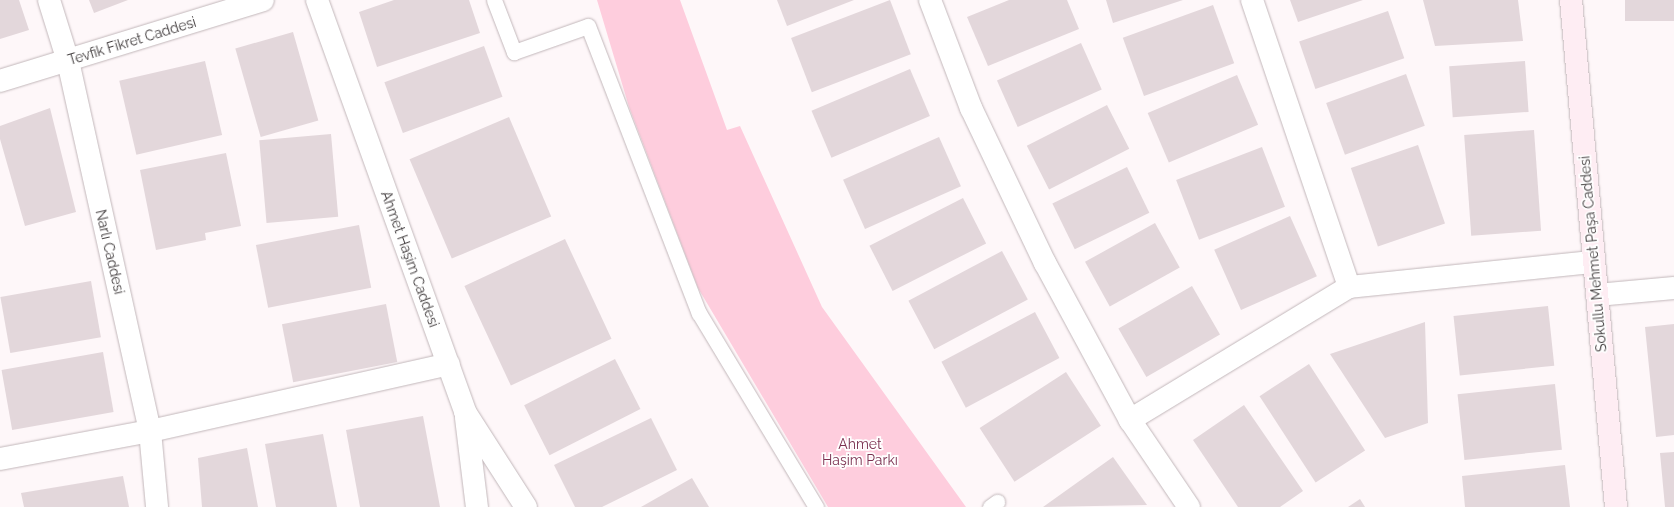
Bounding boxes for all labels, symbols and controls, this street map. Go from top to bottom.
street label: Tevfik Fikret Caddesi [66,14,198,68]
street label: Sokullu Mehmet Paşa Caddesi [1576,155,1610,353]
street label: Ahmet Haşim Caddesi [378,189,442,329]
street label: Narlı Caddesi [92,208,128,296]
park label: Ahmet Haşim Parkı [822,436,898,468]

